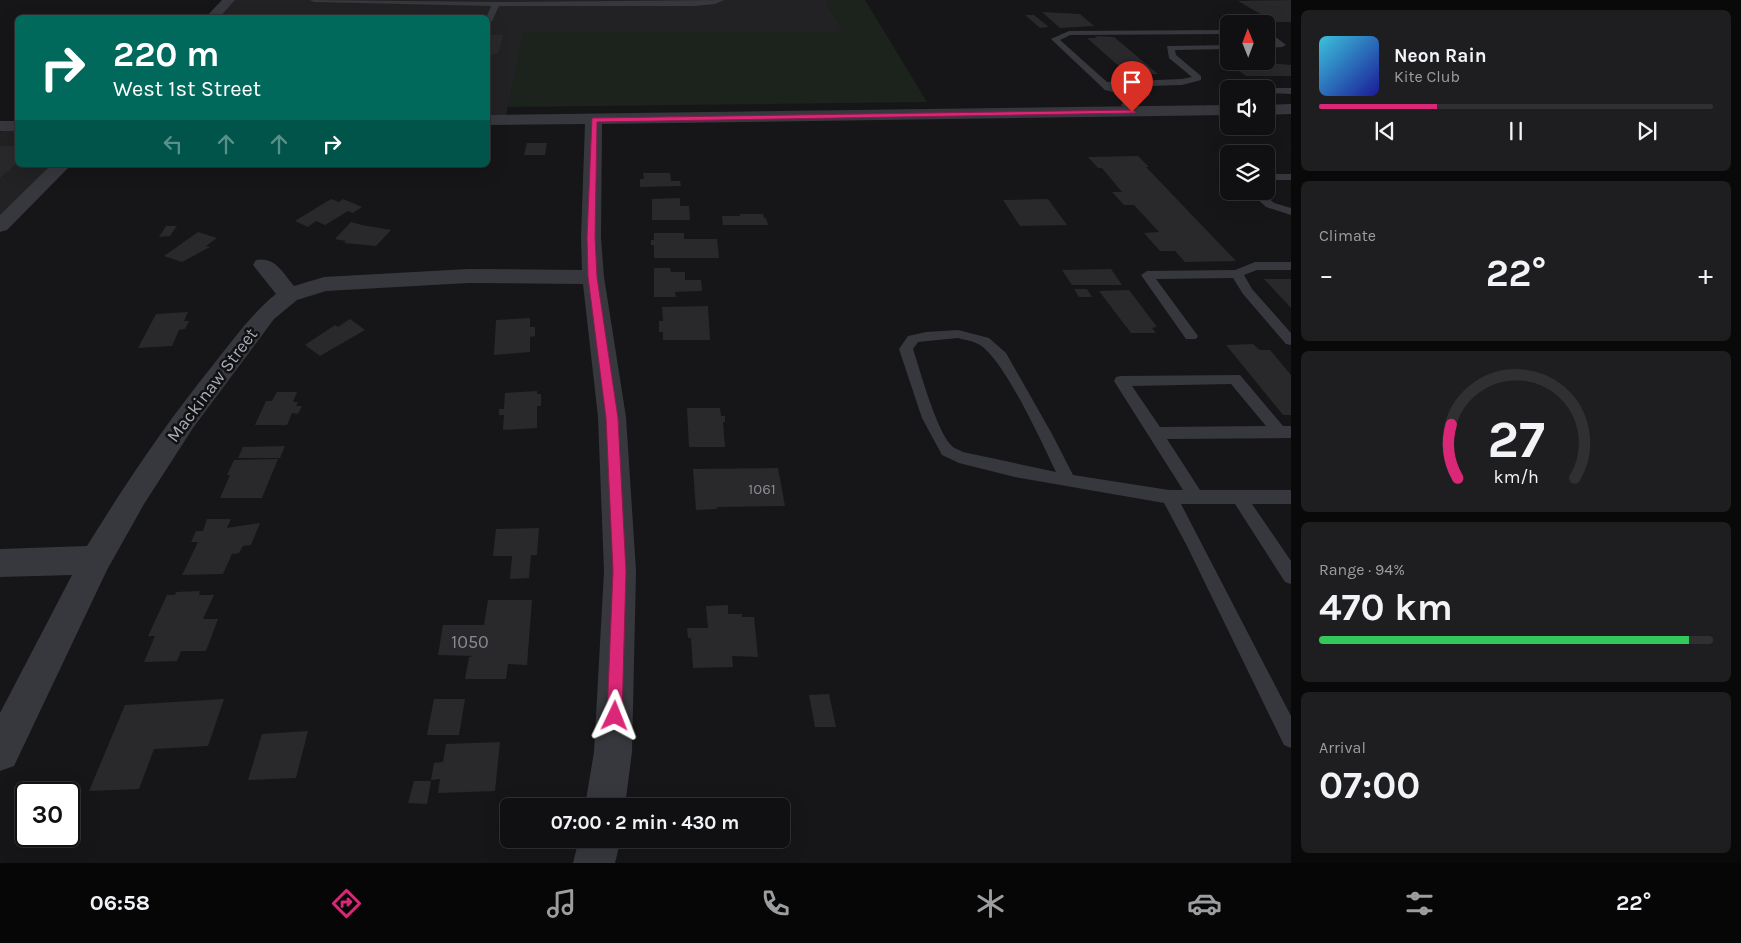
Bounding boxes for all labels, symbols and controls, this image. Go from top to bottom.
north arrow [1220,15,1275,70]
map controls [1220,15,1275,200]
text: 220 m [113,34,220,75]
icon: right [30,35,95,100]
text: Neon Rain [1394,45,1487,67]
pin [1111,61,1153,112]
text: Kite Club [1394,67,1460,86]
icon: arrive [1118,68,1146,96]
text: West 1st Street [113,76,261,102]
button: sound [1220,80,1275,135]
icon: previous [1371,117,1399,145]
icon: pause [1502,117,1530,145]
icon: next [1633,117,1661,145]
icon: left [159,130,187,158]
icon: ahead [212,130,240,158]
icon: ahead [265,130,293,158]
icon: right [318,130,346,158]
button: layers [1220,145,1275,200]
text: Climate [1319,226,1376,245]
text: 22° [1486,251,1546,296]
text: − [1319,258,1334,291]
text: + [1698,258,1713,291]
street label: Mackinaw Street [162,323,262,447]
text: 27 [1487,409,1545,470]
text: km/h [1493,467,1539,488]
house number: 1061 [748,480,776,498]
text: Range · 94% [1319,560,1405,579]
text: 470 km [1319,585,1453,630]
house number: 1050 [451,631,489,653]
position arrow [588,689,640,741]
text: Arrival [1319,738,1366,757]
text: 07:00 [1319,763,1420,808]
speed limit sign: 30 [15,782,80,847]
text: 07:00 · 2 min · 430 m [551,812,739,834]
icon: directions [329,886,364,921]
icon: music [544,886,579,921]
icon: phone [758,886,793,921]
icon: climate [973,886,1008,921]
icon: car [1187,886,1222,921]
icon: filters [1402,886,1437,921]
text: 06:58 [90,890,150,916]
text: 22° [1616,890,1651,916]

